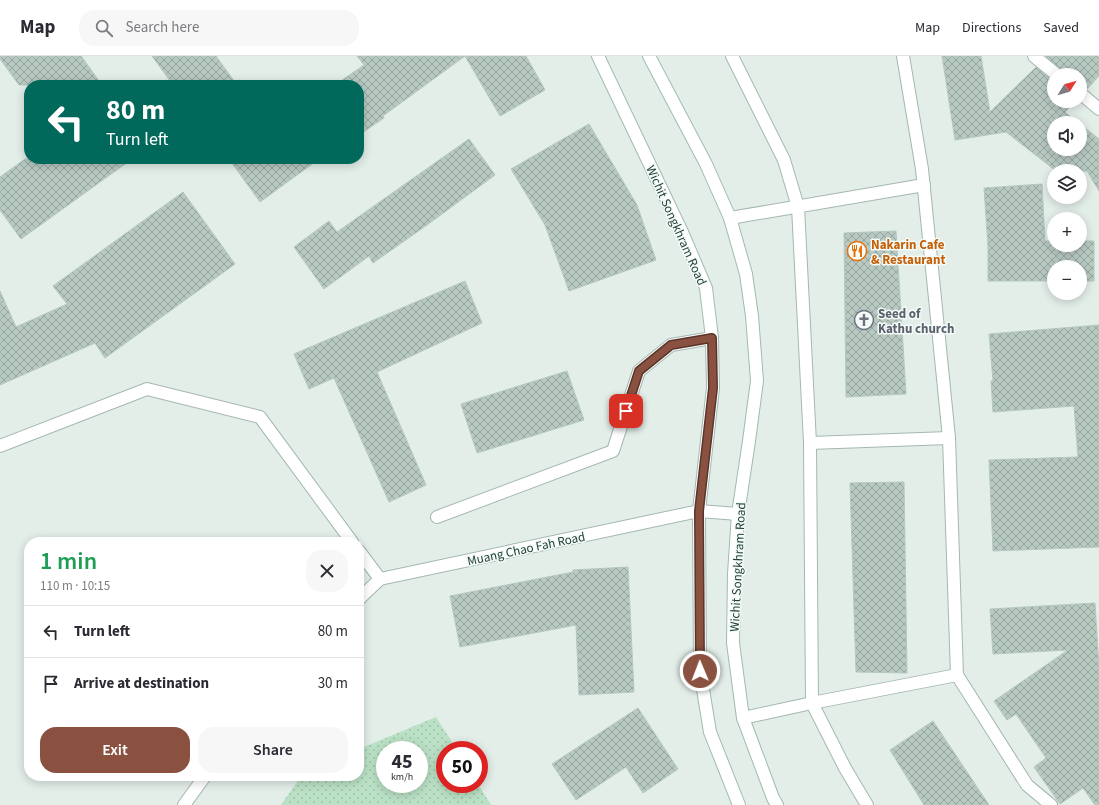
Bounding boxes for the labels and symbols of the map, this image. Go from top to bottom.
north arrow [1047,68,1087,108]
street label: Wichit Songkhram Road [641,162,711,288]
place label: Nakarin Cafe & Restaurant [871,236,945,269]
restaurant icon: Nakarin Cafe & Restaurant [846,240,868,262]
place label: Seed of Kathu church [878,305,954,338]
church icon: Seed of Kathu church [853,309,875,331]
pin [609,394,643,428]
street label: Wichit Songkhram Road [726,502,750,632]
street label: Muang Chao Fah Road [466,528,587,570]
position arrow [679,650,721,692]
speed limit sign: 50 [436,741,488,793]

